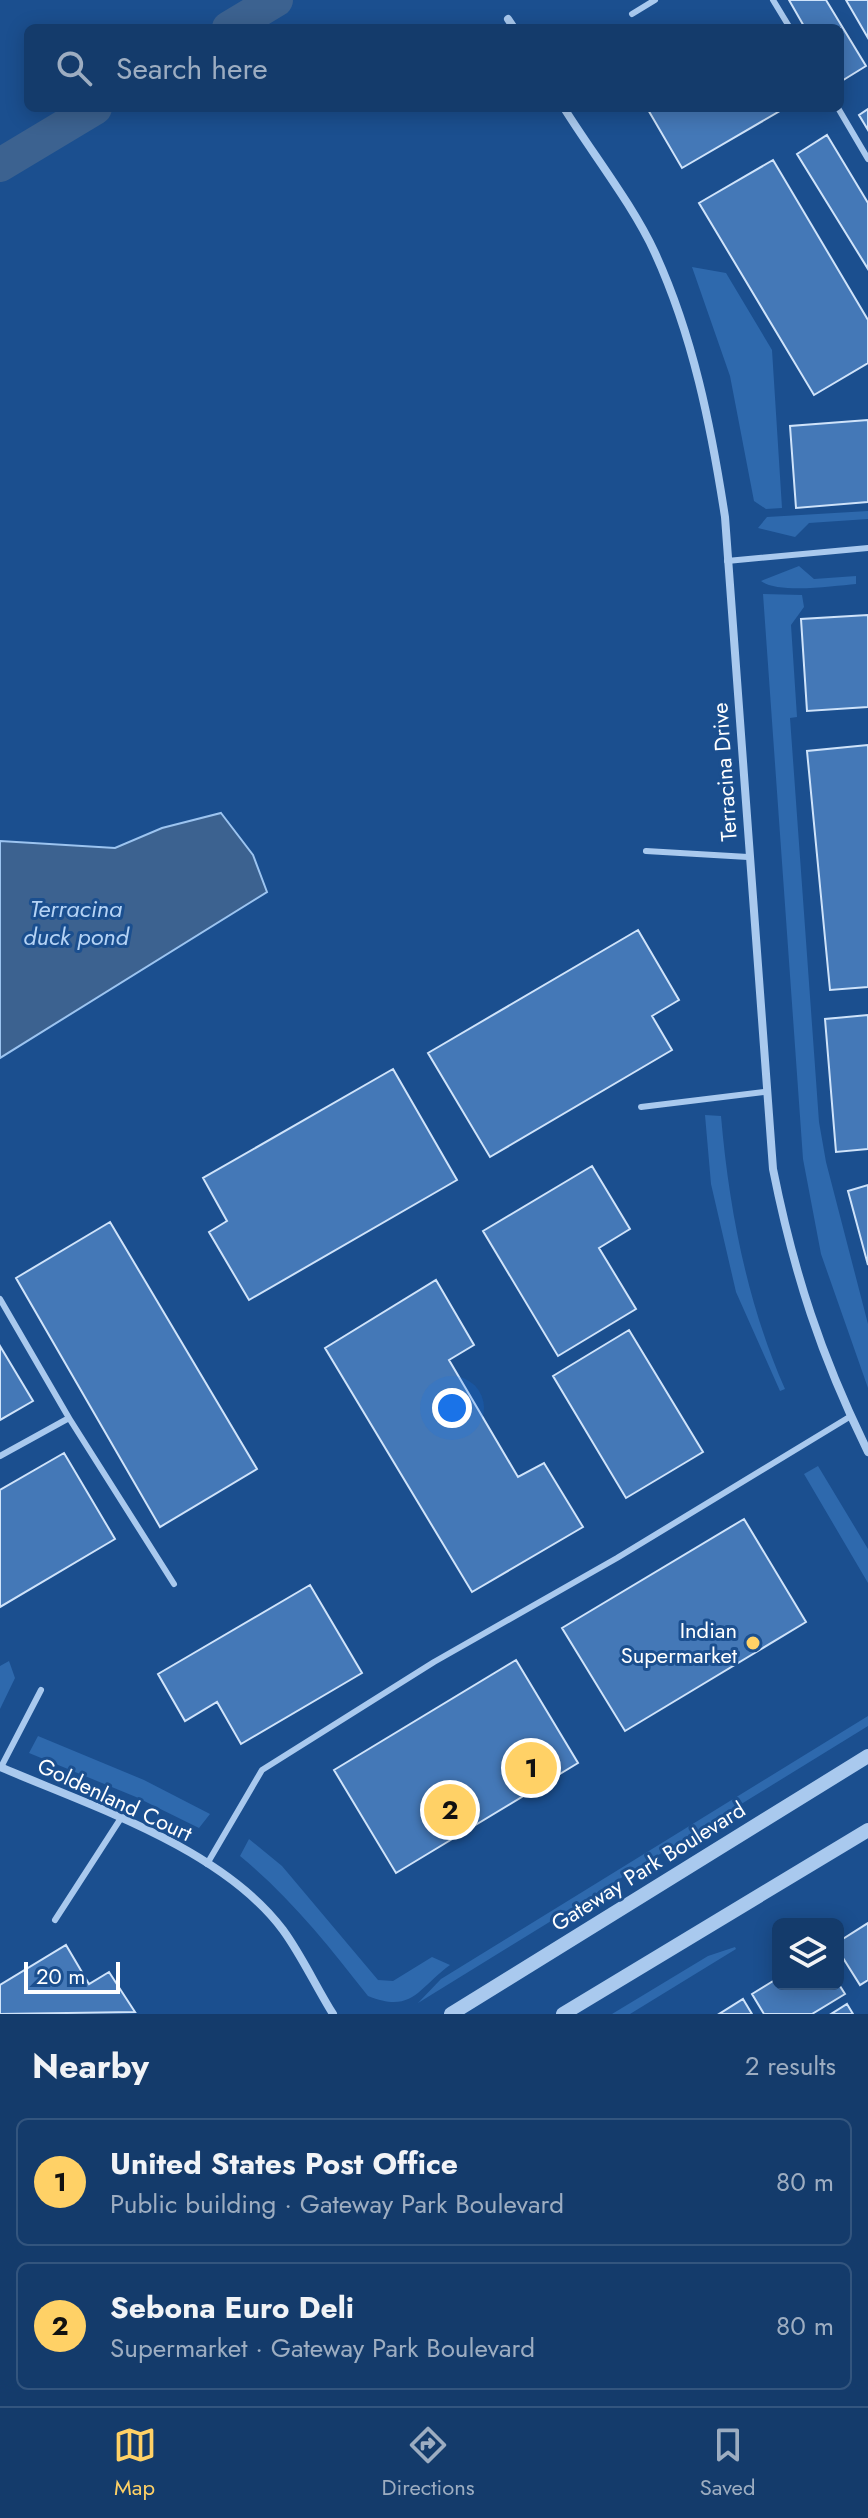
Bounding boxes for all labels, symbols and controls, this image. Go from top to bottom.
search box [24,24,844,112]
icon: search [52,46,96,90]
text: Search here [116,47,268,90]
street label: Terracina Drive [703,702,745,842]
water label: Terracina duck pond [23,891,131,954]
your location [432,1388,472,1428]
place label: Indian Supermarket [621,1614,738,1671]
marker: Indian Supermarket [744,1634,762,1652]
pin: 1 [505,1738,557,1798]
street label: Goldenland Court [32,1749,198,1849]
pin: 2 [424,1780,476,1840]
street label: Gateway Park Boulevard [545,1793,751,1939]
map controls [772,1918,844,1990]
button: layers [772,1918,844,1990]
scale bar [24,1958,120,1994]
text: 20 m [36,1960,85,1992]
text: Nearby [32,2042,149,2091]
text: 2 results [745,2047,836,2085]
text: United States Post Office [110,2142,458,2185]
text: 1 [53,2163,67,2201]
text: 80 m [776,2163,834,2201]
text: Public building · Gateway Park Boulevard [110,2185,564,2223]
text: Sebona Euro Deli [110,2286,354,2329]
text: 2 [51,2307,69,2345]
text: 80 m [776,2307,834,2345]
text: Supermarket · Gateway Park Boulevard [110,2329,535,2367]
tab: Map [113,2423,157,2503]
tab: Directions [382,2423,475,2503]
tab: Saved [700,2423,755,2503]

